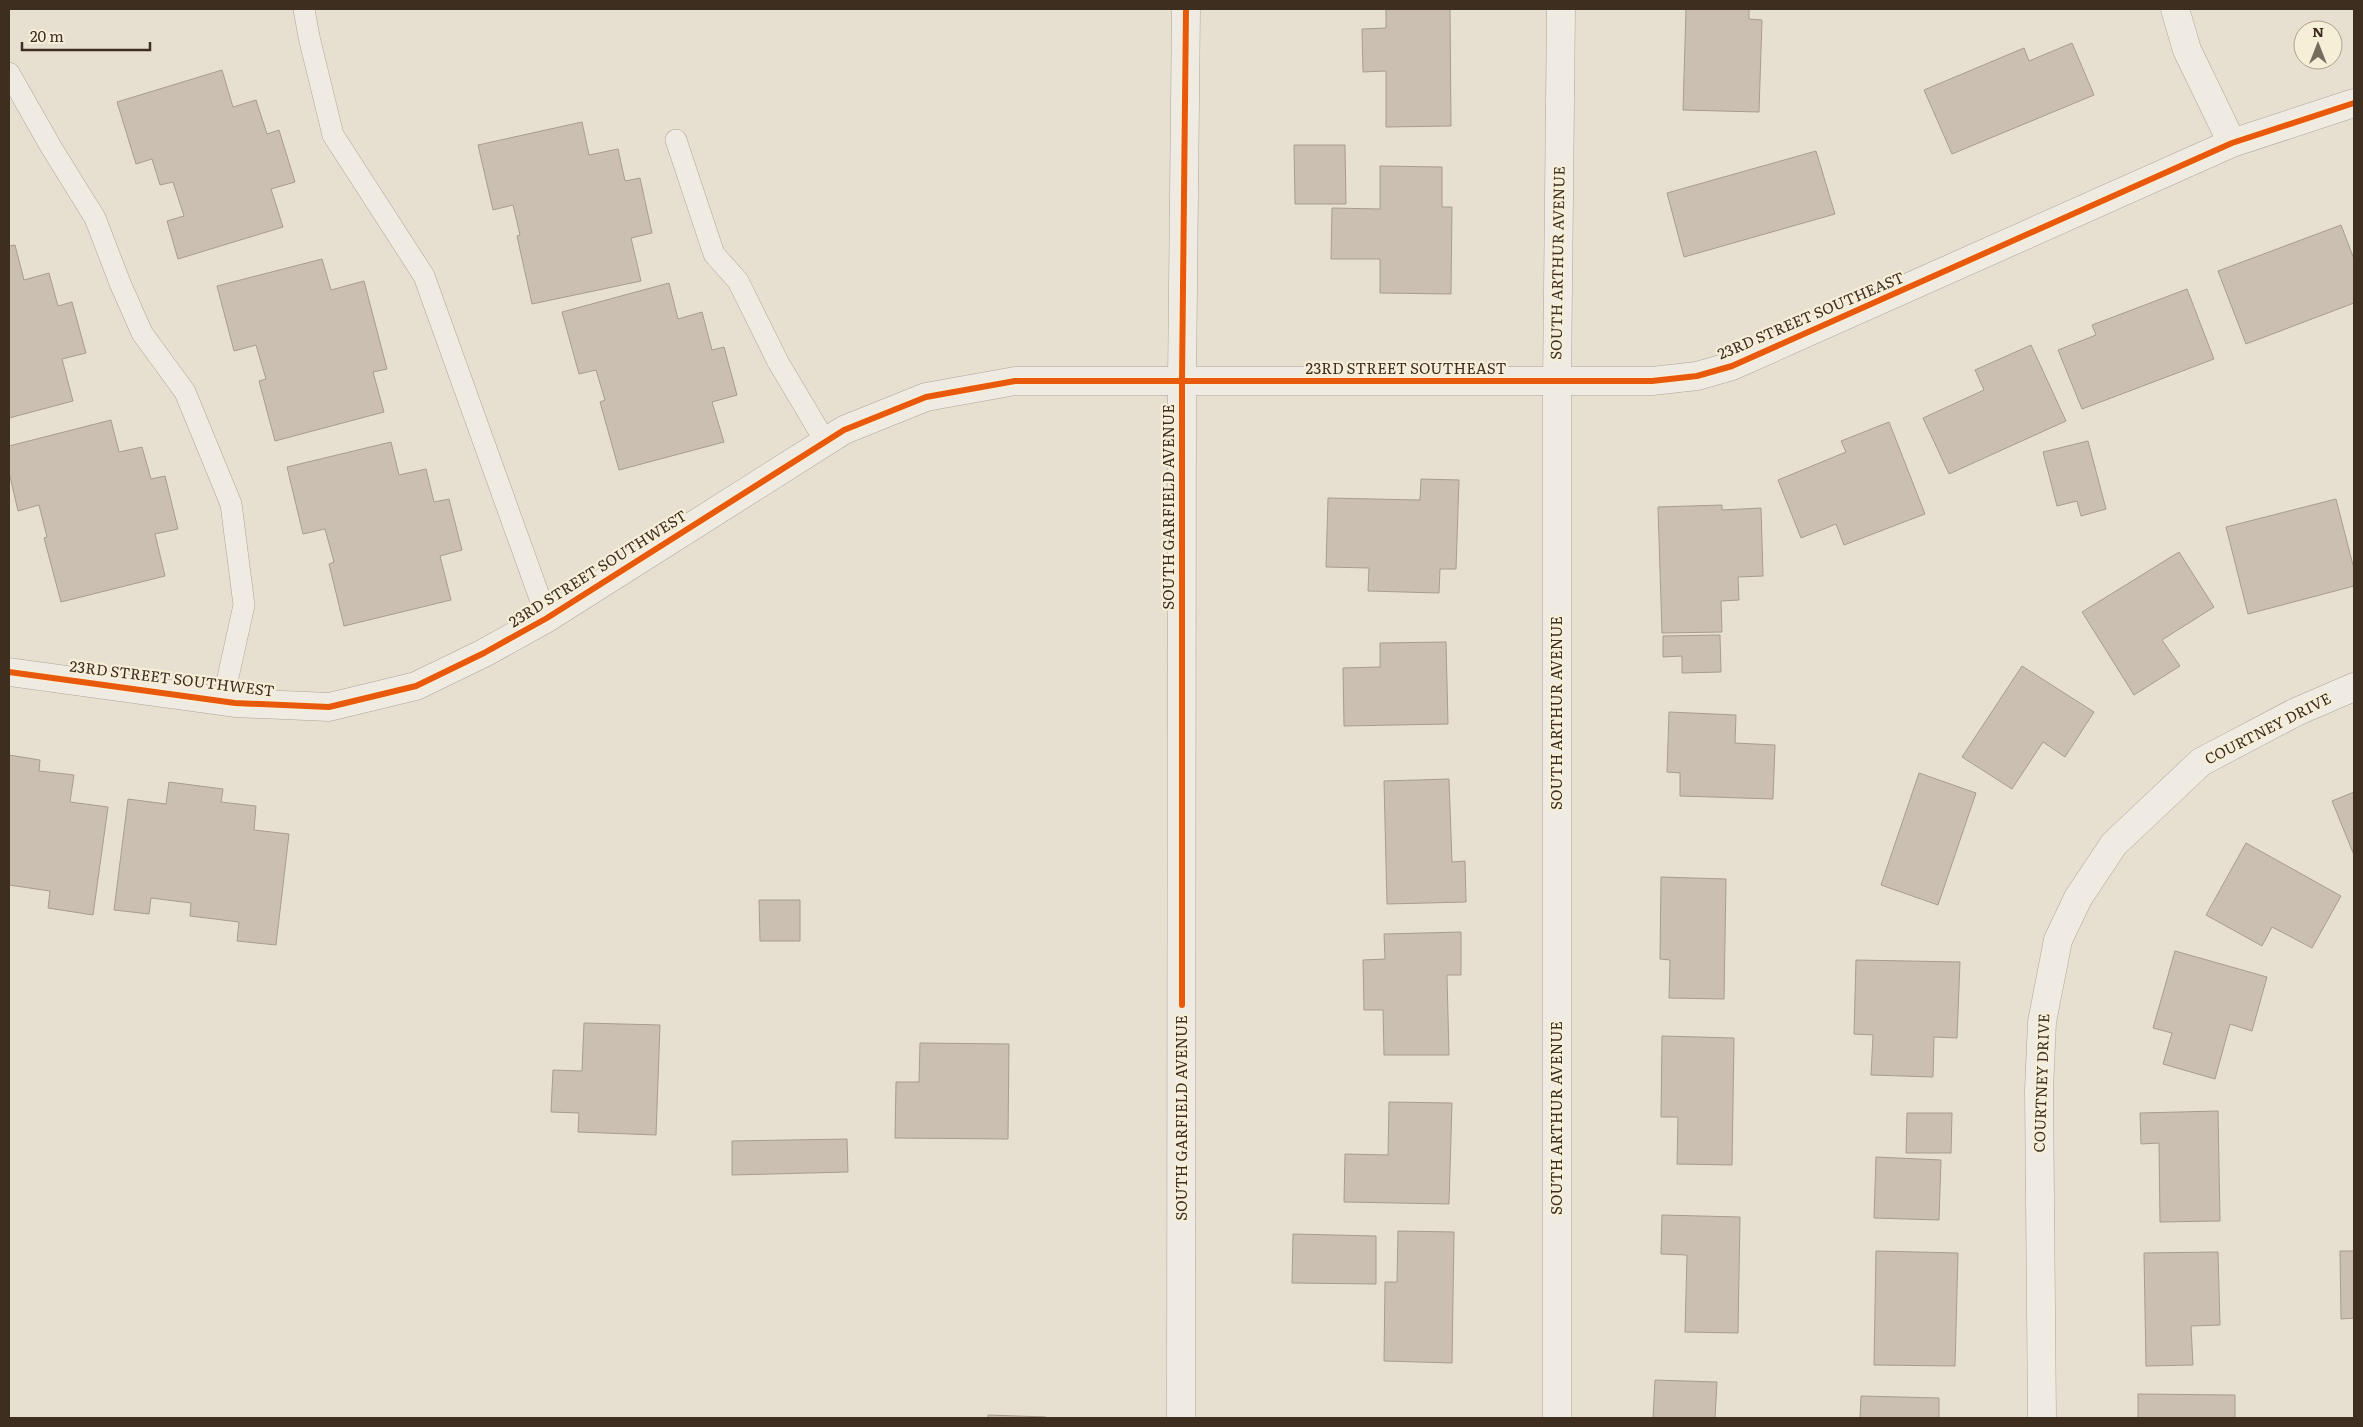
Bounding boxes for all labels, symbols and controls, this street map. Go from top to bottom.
scale bar [22,20,150,52]
north arrow [2293,20,2343,70]
text: N [2312,21,2324,41]
text: 20 m [30,24,64,47]
street label: SOUTH ARTHUR AVENUE [1543,166,1570,360]
street label: 23RD STREET SOUTHEAST [1713,265,1907,364]
street label: 23RD STREET SOUTHEAST [1306,356,1506,379]
street label: SOUTH GARFIELD AVENUE [1156,404,1179,610]
street label: 23RD STREET SOUTHWEST [504,503,691,632]
street label: SOUTH ARTHUR AVENUE [1544,616,1567,810]
street label: 23RD STREET SOUTHWEST [68,654,276,701]
street label: COURTNEY DRIVE [2200,686,2335,770]
street label: COURTNEY DRIVE [2027,1013,2054,1153]
street label: SOUTH GARFIELD AVENUE [1169,1015,1192,1221]
street label: SOUTH ARTHUR AVENUE [1544,1021,1567,1215]

